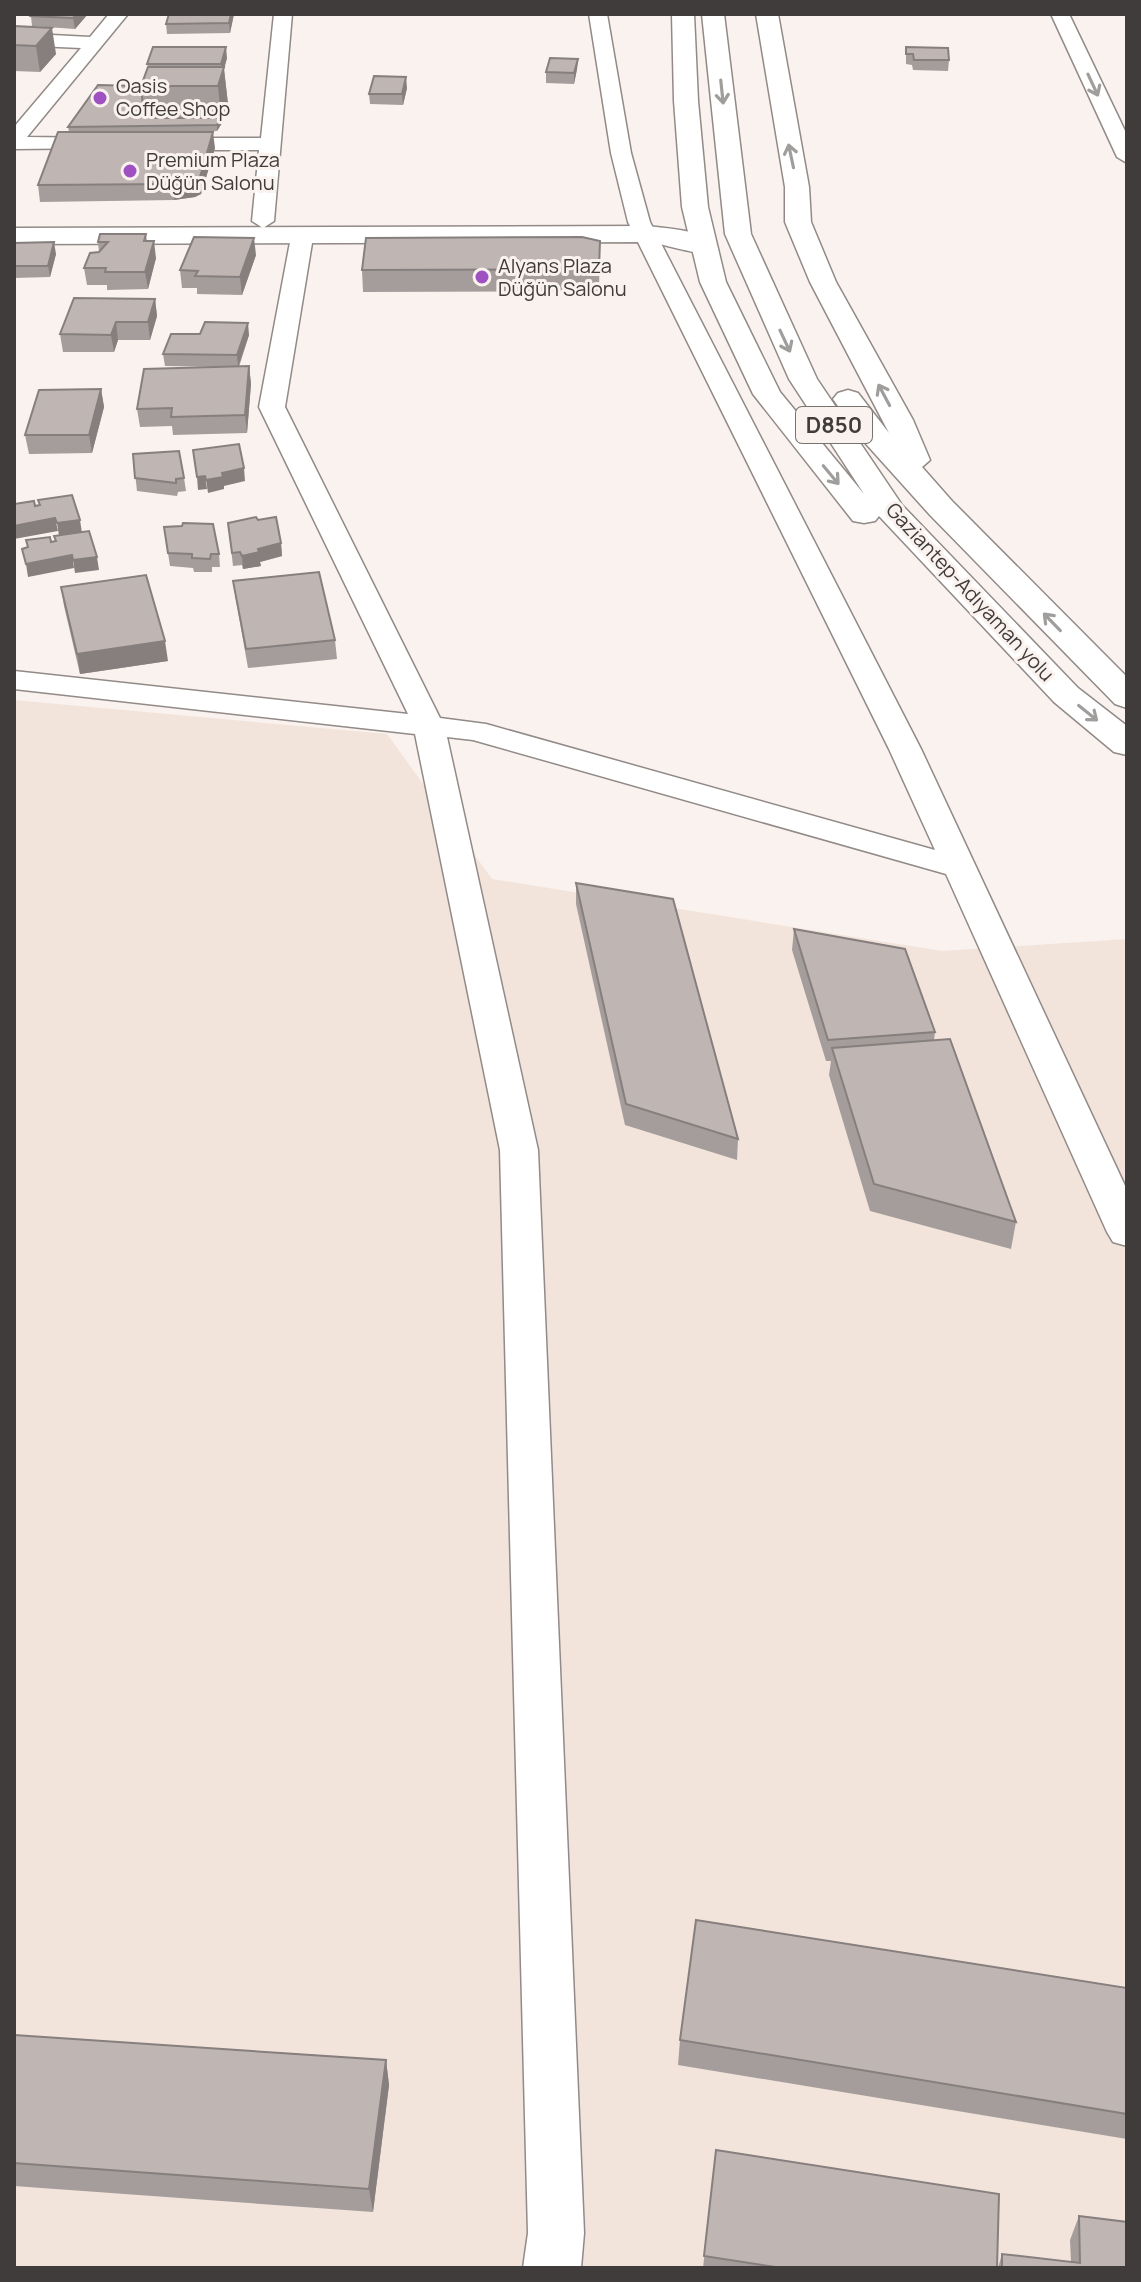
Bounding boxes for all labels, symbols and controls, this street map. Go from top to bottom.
place label: Oasis Coffee Shop [116,72,230,122]
one-way arrow [1086,72,1101,96]
one-way arrow [715,78,730,104]
marker: Oasis Coffee Shop [91,89,109,107]
one-way arrow [783,144,798,169]
place label: Premium Plaza Düğün Salonu [146,146,280,196]
marker: Premium Plaza Düğün Salonu [121,162,139,180]
place label: Alyans Plaza Düğün Salonu [498,252,627,302]
marker: Alyans Plaza Düğün Salonu [473,268,491,286]
one-way arrow [778,328,793,352]
one-way arrow [876,384,892,407]
road number: D850 [796,407,872,443]
one-way arrow [822,464,840,485]
street label: Gaziantep-Adıyaman yolu [880,496,1060,687]
one-way arrow [1043,612,1062,632]
one-way arrow [1078,704,1099,722]

